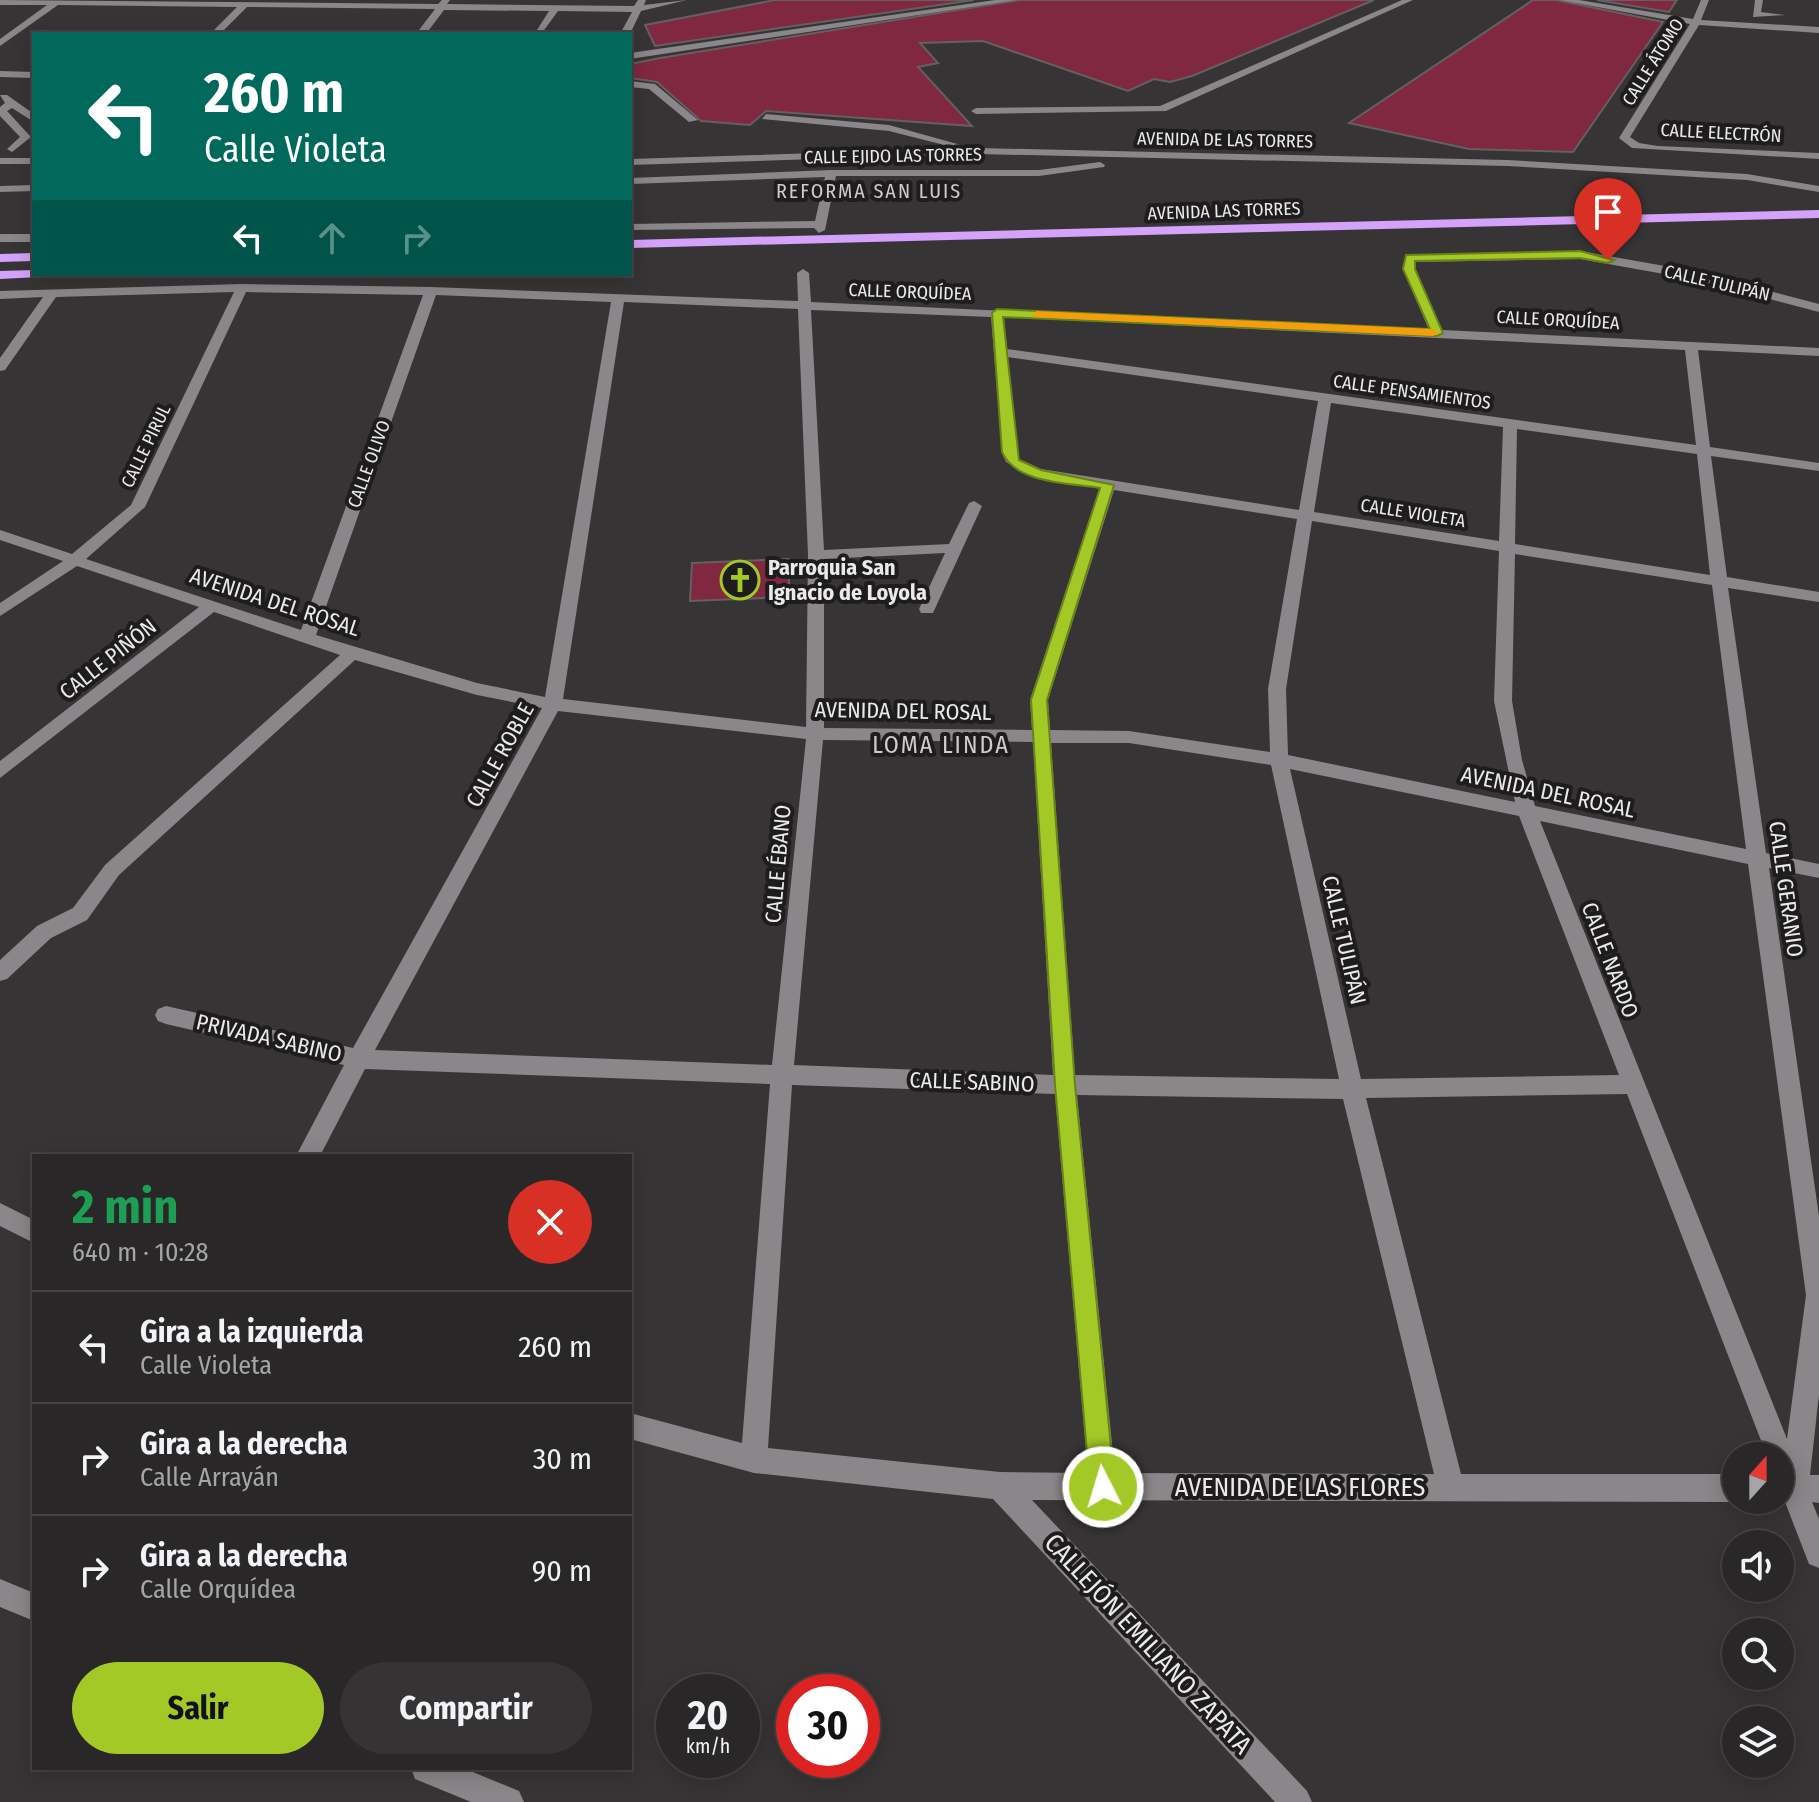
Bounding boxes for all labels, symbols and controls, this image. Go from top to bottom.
street label: CALLE ÁTOMO [1617,14,1688,110]
text: 260 m [204,60,344,127]
icon: left [72,64,176,168]
street label: CALLE ELECTRÓN [1660,119,1782,147]
street label: AVENIDA DE LAS TORRES [1137,127,1313,153]
text: Calle Violeta [204,128,387,172]
street label: CALLE EJIDO LAS TORRES [804,143,982,169]
pin [1574,178,1642,260]
district label: REFORMA SAN LUIS [776,179,962,203]
icon: arrive [1586,190,1630,234]
street label: AVENIDA LAS TORRES [1147,197,1301,225]
icon: left [226,216,270,260]
icon: ahead [310,216,354,260]
icon: right [394,216,438,260]
street label: CALLE TULIPÁN [1662,259,1772,306]
street label: CALLE ORQUÍDEA [848,278,972,305]
street label: CALLE ORQUÍDEA [1496,305,1621,334]
street label: CALLE PENSAMIENTOS [1332,370,1492,414]
street label: CALLE PIRUL [116,401,176,491]
street label: CALLE OLIVO [343,417,395,511]
street label: CALLE VIOLETA [1359,494,1467,532]
place label: Parroquia San Ignacio de Loyola [768,554,927,606]
church icon: Parroquia San Ignacio de Loyola [719,559,761,601]
street label: AVENIDA DEL ROSAL [187,562,364,642]
street label: CALLE PIÑÓN [54,613,162,705]
street label: AVENIDA DEL ROSAL [814,696,992,726]
street label: CALLE ROBLE [460,698,540,812]
district label: LOMA LINDA [872,731,1010,759]
street label: AVENIDA DEL ROSAL [1459,760,1638,824]
street label: CALLE ÉBANO [759,804,797,924]
street label: CALLE GERANIO [1763,819,1809,959]
street label: CALLE TULIPÁN [1316,873,1372,1007]
street label: CALLE NARDO [1576,899,1644,1021]
street label: PRIVADA SABINO [194,1008,344,1068]
street label: CALLE SABINO [909,1066,1035,1098]
text: 2 min [72,1178,178,1236]
button: close [508,1180,592,1264]
text: 640 m · 10:28 [72,1237,209,1268]
text: Gira a la izquierda [140,1314,363,1350]
icon: left [72,1325,116,1369]
text: 260 m [518,1329,592,1365]
text: Calle Violeta [140,1350,272,1381]
text: Gira a la derecha [140,1426,348,1462]
icon: right [72,1437,116,1481]
text: 30 m [533,1441,592,1477]
north arrow [1722,1442,1794,1514]
map controls [1722,1442,1794,1778]
position arrow [1061,1445,1145,1529]
text: Calle Arrayán [140,1462,279,1493]
street label: AVENIDA DE LAS FLORES [1175,1472,1425,1503]
street label: CALLEJÓN EMILIANO ZAPATA [1038,1527,1258,1761]
button: sound [1722,1530,1794,1602]
text: Gira a la derecha [140,1538,348,1574]
icon: right [72,1549,116,1593]
text: 90 m [532,1553,592,1589]
text: Calle Orquídea [140,1574,296,1605]
button: search [1722,1618,1794,1690]
button: Salir [72,1662,324,1754]
button: Compartir [340,1662,592,1754]
speed limit sign: 30 [776,1674,880,1778]
text: 20 [688,1692,728,1740]
button: layers [1722,1706,1794,1778]
text: km/h [686,1734,730,1758]

